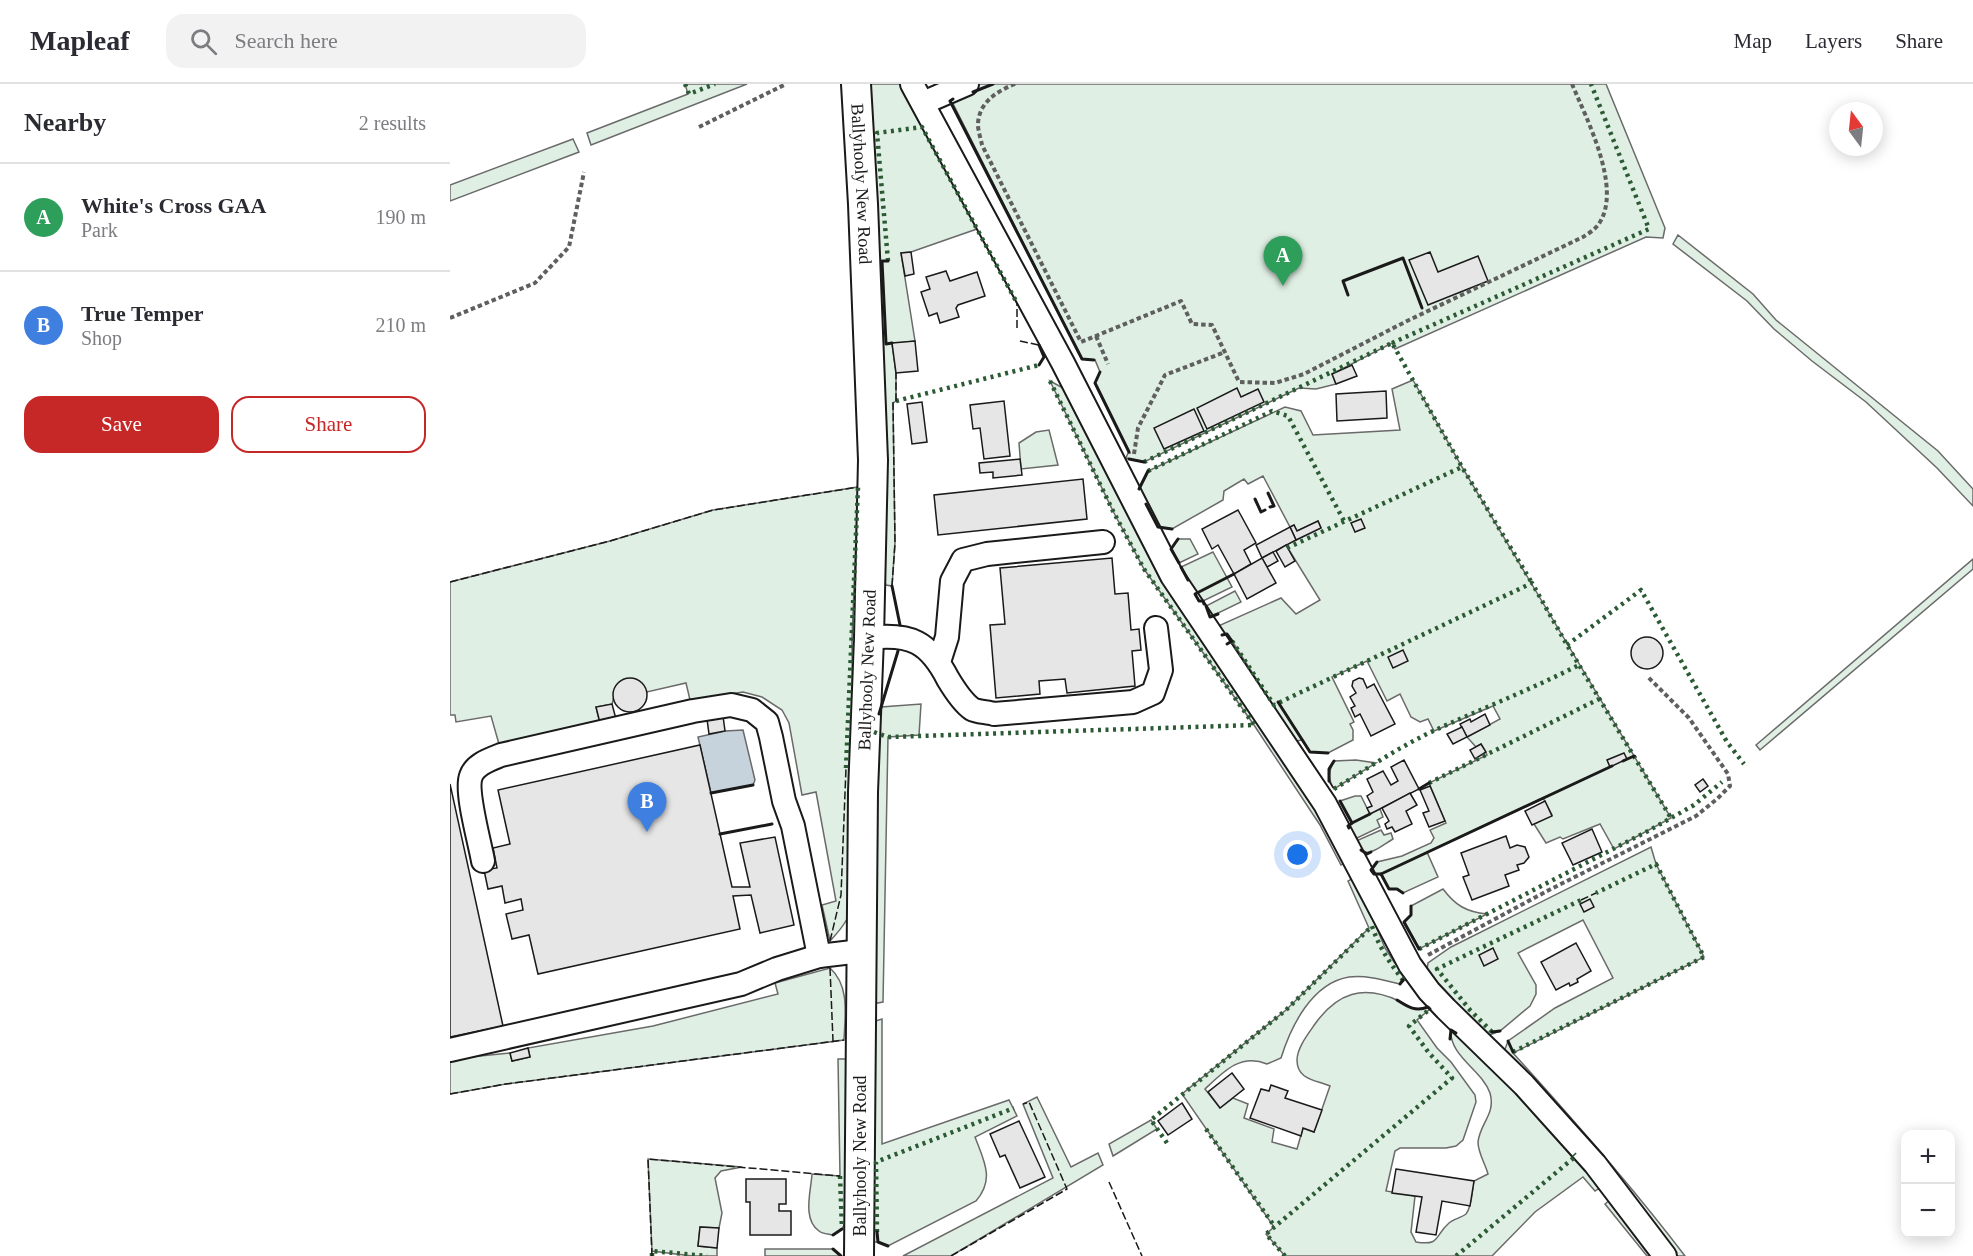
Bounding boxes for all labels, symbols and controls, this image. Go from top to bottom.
search box [166,14,586,68]
text: Mapleaf [30,25,130,56]
icon: search [187,25,220,58]
text: Search here [235,28,338,53]
text: Map [1734,29,1772,53]
text: Layers [1805,29,1862,53]
text: Share [1895,29,1943,53]
north arrow [1829,102,1883,156]
street label: Ballyhooly New Road [847,103,875,265]
text: Nearby [24,108,106,137]
text: 2 results [359,112,426,134]
text: White's Cross GAA [81,193,266,218]
text: A [36,206,51,228]
text: 190 m [375,206,426,228]
text: Park [81,219,118,241]
pin: A [1264,236,1302,286]
text: True Temper [81,301,203,326]
text: B [37,314,50,336]
text: 210 m [375,314,426,336]
text: Shop [81,327,122,349]
button: Save [24,396,219,453]
button: Share [231,396,426,453]
street label: Ballyhooly New Road [854,589,880,751]
pin: B [628,782,666,832]
your location [1283,840,1312,869]
street label: Ballyhooly New Road [850,1076,870,1236]
map controls [1901,1130,1955,1238]
button: + [1901,1130,1955,1184]
button: − [1901,1184,1955,1238]

